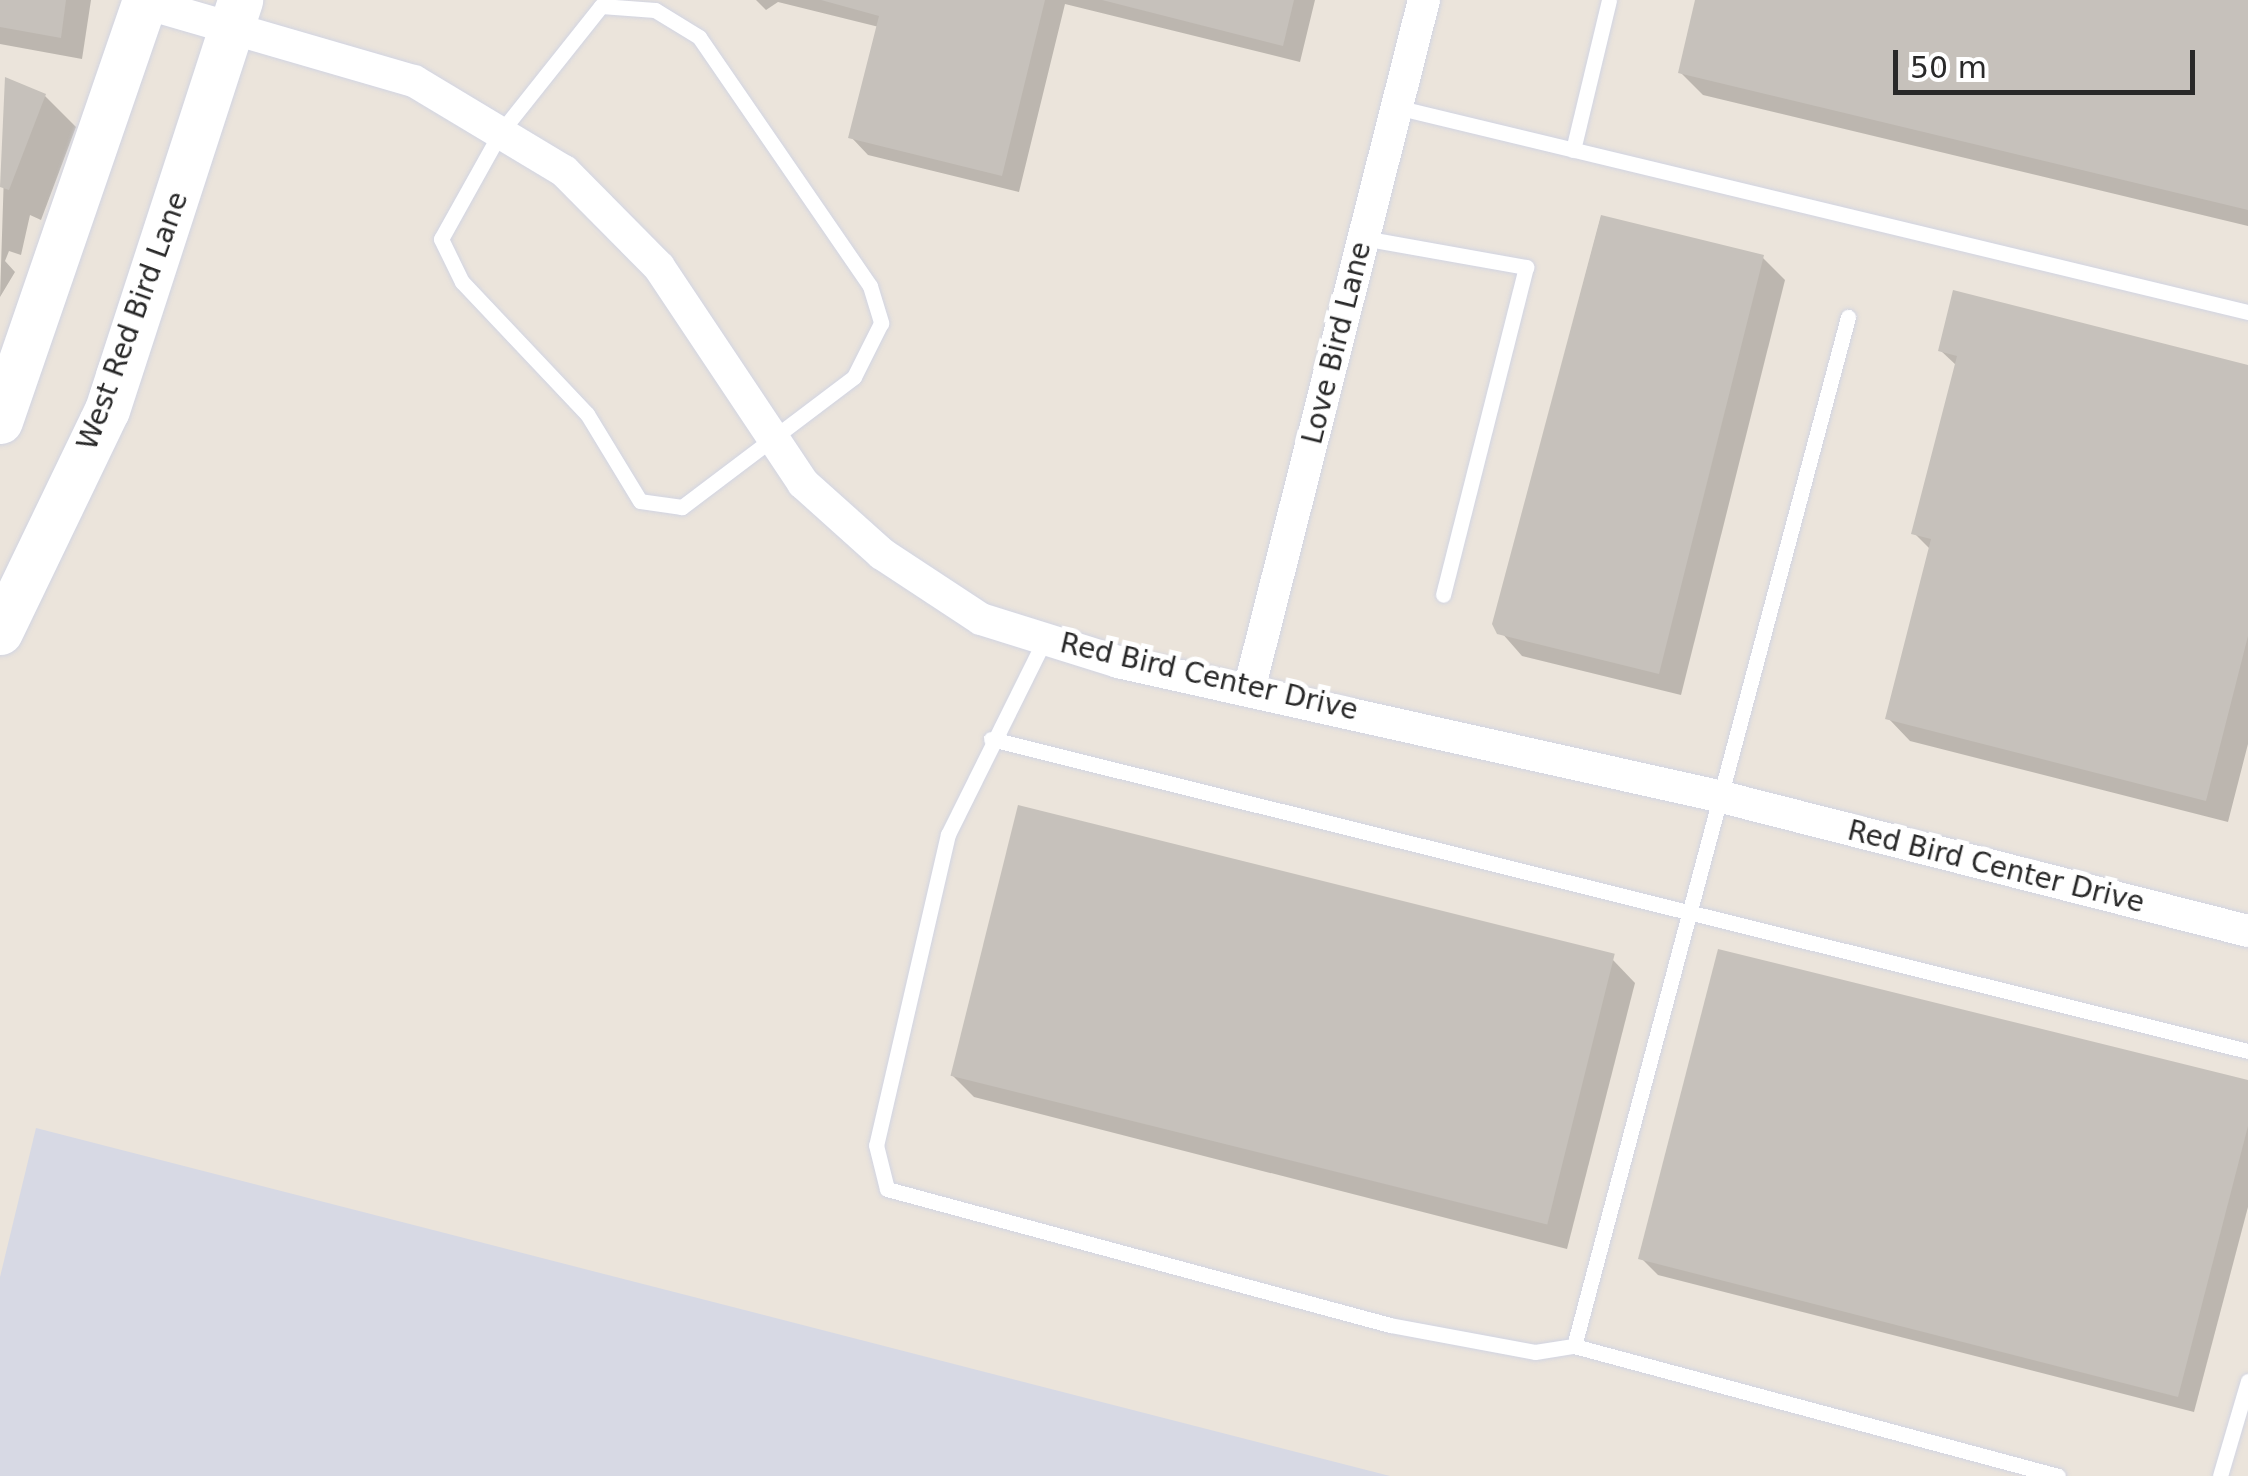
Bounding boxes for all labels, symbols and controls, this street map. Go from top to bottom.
scale bar [1898,30,2200,92]
text: 50 m [1910,50,1987,85]
street label: West Red Bird Lane [71,187,195,455]
street label: Love Bird Lane [1296,238,1378,448]
street label: Red Bird Center Drive [1057,626,1361,728]
street label: Red Bird Center Drive [1844,814,2148,920]

